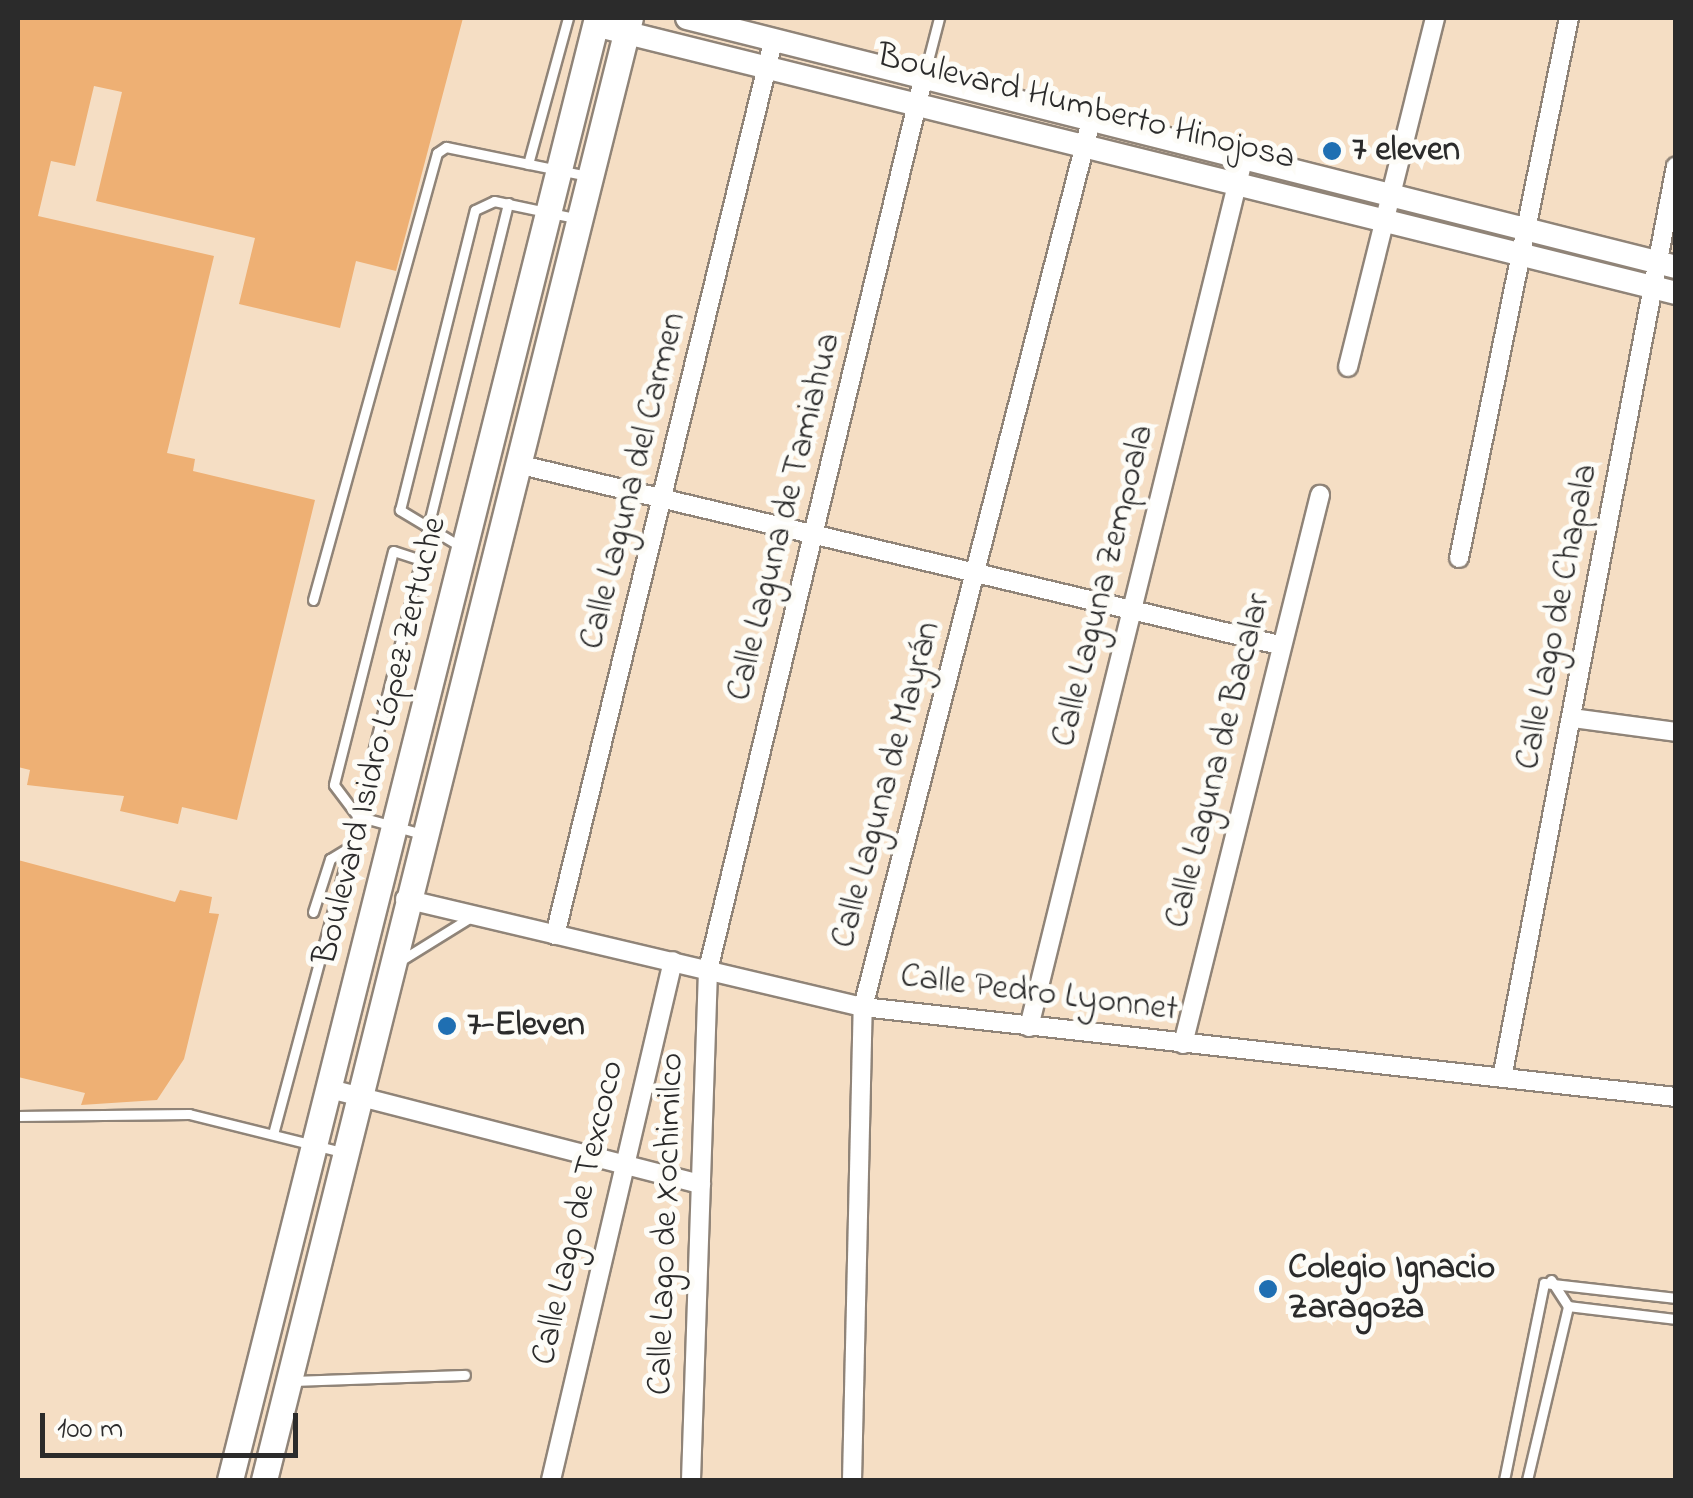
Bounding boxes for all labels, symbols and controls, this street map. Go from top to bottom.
street label: Boulevard Humberto Hinojosa [873,36,1299,180]
place label: 7 eleven [1352,130,1460,172]
marker: 7 eleven [1321,140,1343,162]
street label: Calle Laguna del Carmen [572,308,696,654]
street label: Calle Laguna de Tamiahua [719,329,851,705]
street label: Calle Laguna Zempoala [1044,421,1164,751]
street label: Calle Lago de Chapala [1508,461,1608,773]
street label: Boulevard Isidro López Zertuche [305,513,457,969]
street label: Calle Laguna de Bacalar [1157,589,1281,933]
street label: Calle Laguna de Mayrán [823,617,951,953]
street label: Calle Pedro Lyonnet [898,956,1180,1032]
place label: 7-Eleven [467,1005,585,1047]
marker: 7-Eleven [436,1015,458,1037]
street label: Calle Lago de Xochimilco [640,1052,694,1396]
street label: Calle Lago de Texcoco [524,1057,634,1369]
place label: Colegio Ignacio Zaragoza [1288,1248,1495,1330]
marker: Colegio Ignacio Zaragoza [1257,1278,1279,1300]
scale bar [45,1393,302,1455]
text: 100 m [57,1408,123,1452]

